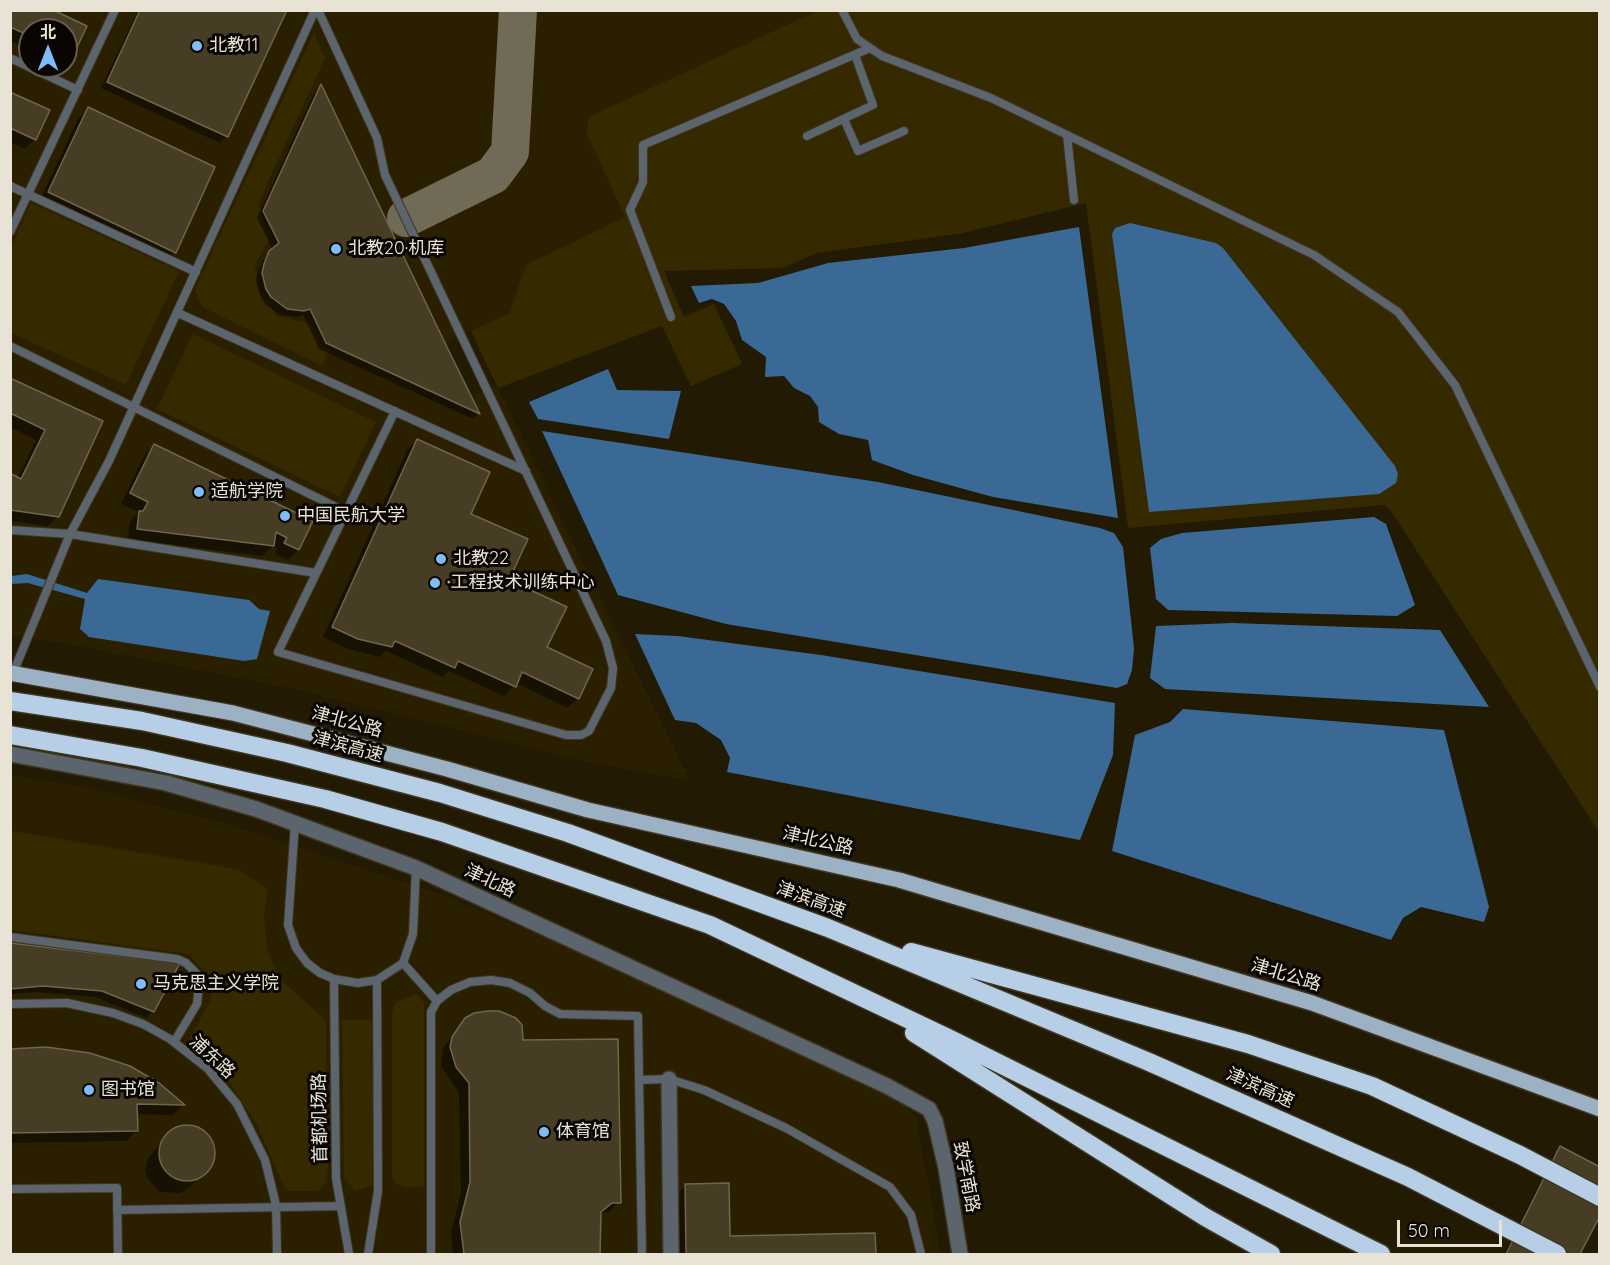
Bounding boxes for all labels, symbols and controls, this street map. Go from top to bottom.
north arrow [18,18,78,78]
text: 北 [40,22,56,42]
place label: 北教11 [209,35,258,57]
marker: 北教11 [190,39,204,53]
place label: 北教20·机库 [348,238,444,260]
marker: 北教20·机库 [329,242,343,256]
place label: 适航学院 [211,481,283,503]
marker: 适航学院 [192,485,206,499]
place label: 中国民航大学 [297,505,405,527]
marker: 中国民航大学 [278,509,292,523]
place label: 北教22 [453,548,509,570]
marker: 北教22 [434,552,448,566]
place label: ·工程技术训练中心 [447,572,595,594]
marker: ·工程技术训练中心 [428,576,442,590]
street label: 津北公路 [309,702,385,742]
street label: 津滨高速 [310,727,386,767]
street label: 津北公路 [780,822,856,860]
street label: 津北路 [461,860,519,902]
street label: 津滨高速 [773,878,849,922]
street label: 津北公路 [1248,954,1324,996]
place label: 马克思主义学院 [153,973,279,995]
marker: 马克思主义学院 [134,977,148,991]
street label: 浦东路 [185,1031,239,1083]
street label: 津滨高速 [1223,1063,1297,1113]
street label: 首都机场路 [308,1073,332,1163]
place label: 图书馆 [101,1079,155,1101]
marker: 图书馆 [82,1083,96,1097]
place label: 体育馆 [556,1121,610,1143]
marker: 体育馆 [537,1125,551,1139]
street label: 致学南路 [949,1140,983,1214]
scale bar [1400,1208,1505,1246]
text: 50 m [1408,1219,1450,1242]

